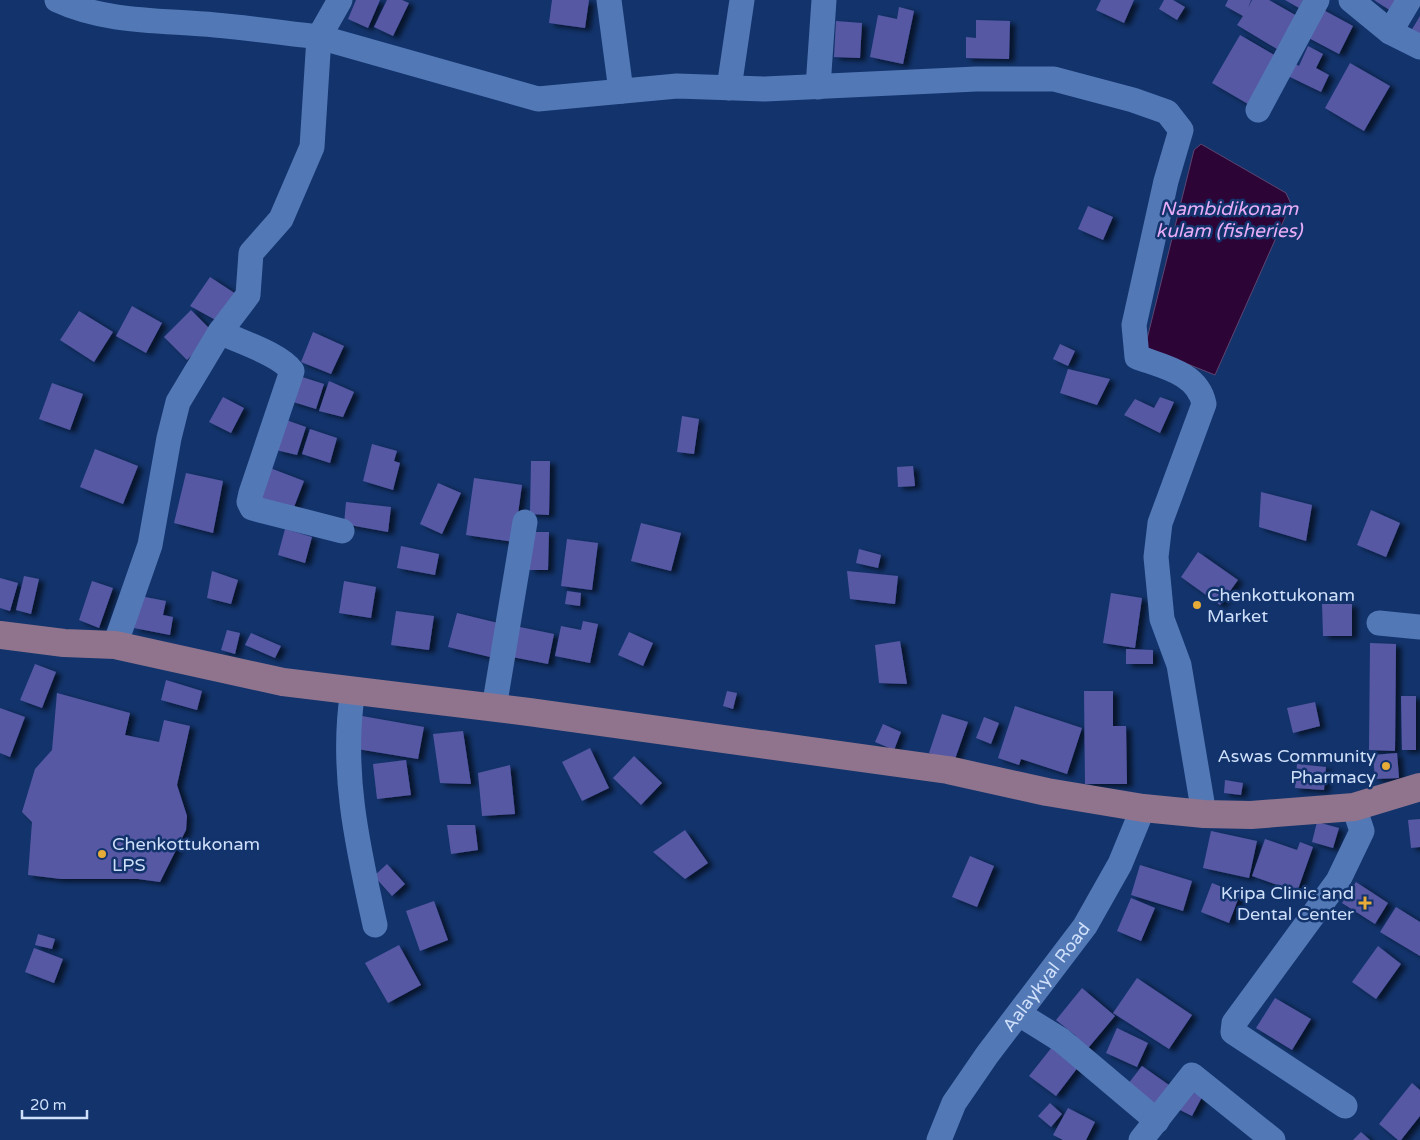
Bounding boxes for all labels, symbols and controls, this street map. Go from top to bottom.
water label: Nambidikonam kulam (fisheries) [1156,198,1304,242]
place label: Chenkottukonam Market [1207,584,1355,627]
marker: Chenkottukonam Market [1191,599,1203,611]
place label: Aswas Community Pharmacy [1217,745,1376,788]
marker: Aswas Community Pharmacy [1380,760,1392,772]
place label: Chenkottukonam LPS [112,833,260,876]
marker: Chenkottukonam LPS [96,848,108,860]
place label: Kripa Clinic and Dental Center [1221,882,1354,925]
marker: Kripa Clinic and Dental Center [1358,896,1372,910]
street label: Aalaykyal Road [998,918,1095,1036]
scale bar [22,1088,88,1120]
text: 20 m [30,1096,67,1114]

